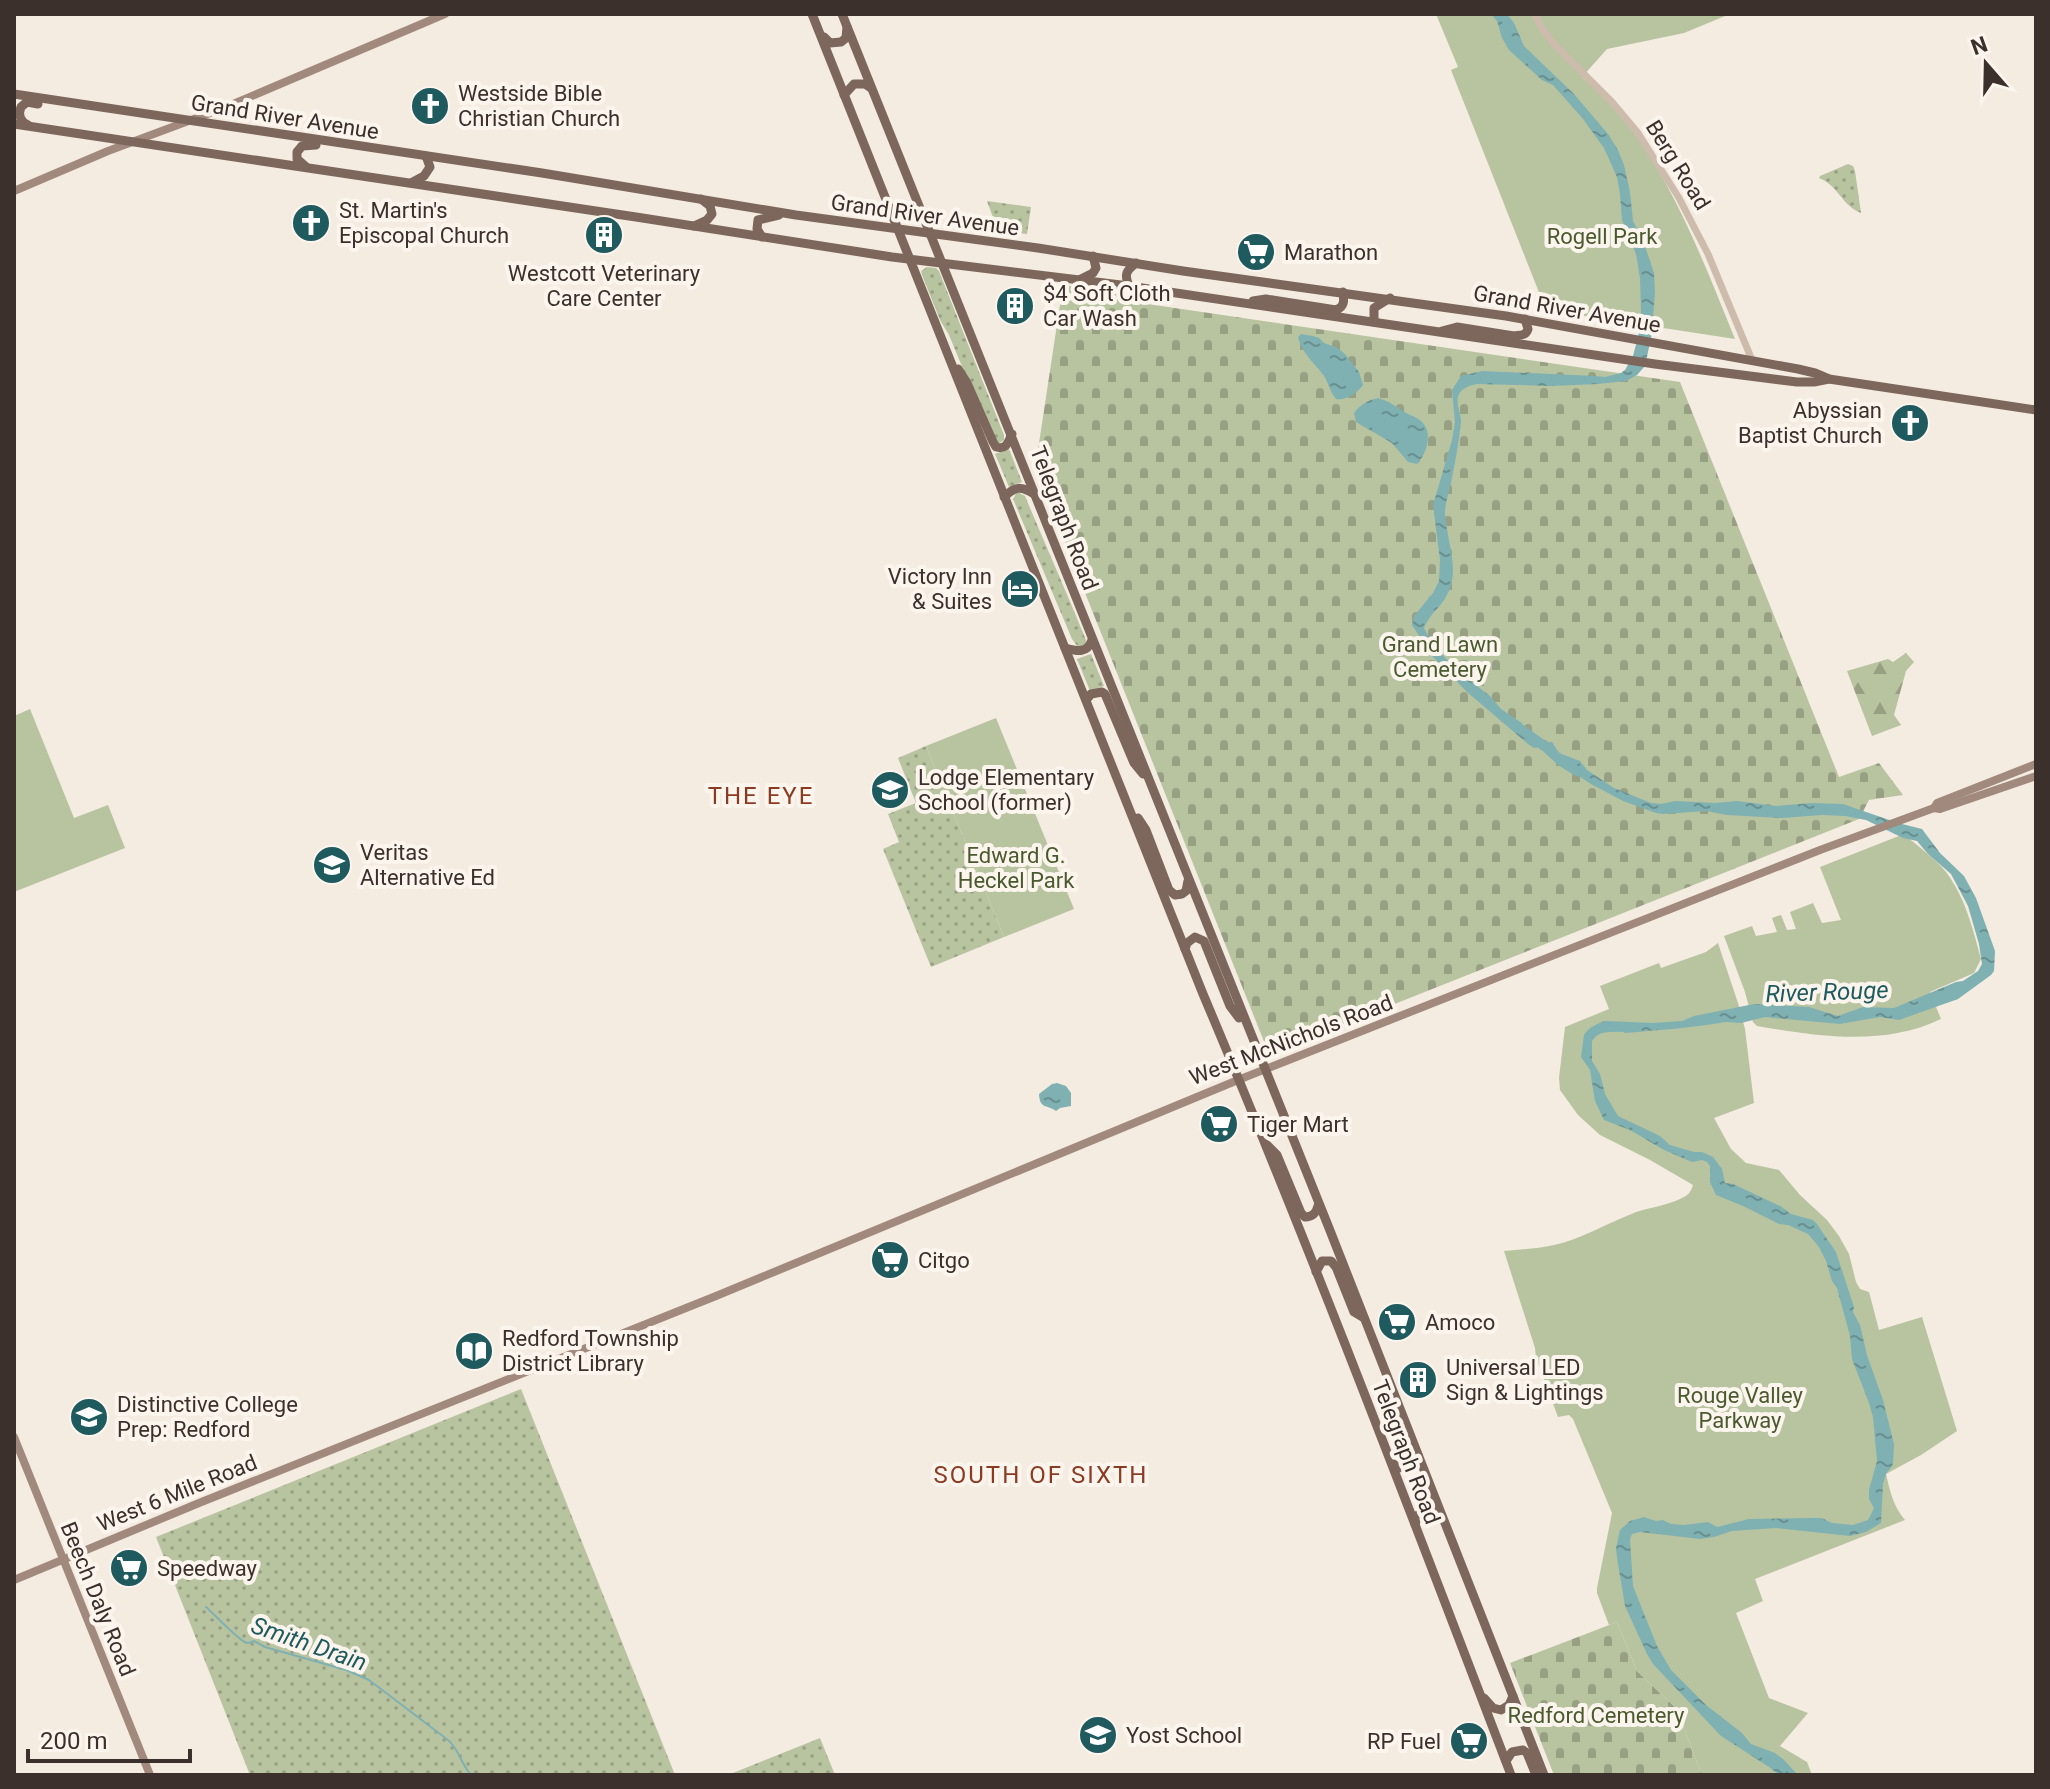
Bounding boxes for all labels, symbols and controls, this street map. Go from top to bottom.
north arrow [1946,24,2026,104]
text: N [1968,31,1991,60]
place label: Westside Bible Christian Church [458,81,620,131]
church icon: Westside Bible Christian Church [409,85,451,127]
street label: Grand River Avenue [189,90,381,144]
street label: Berg Road [1641,116,1715,214]
street label: Grand River Avenue [829,189,1021,241]
place label: St. Martin's Episcopal Church [339,198,509,248]
church icon: St. Martin's Episcopal Church [290,202,332,244]
building icon: Westcott Veterinary Care Center [583,214,625,256]
park label: Rogell Park [1547,224,1658,249]
supermarket icon: Marathon [1235,231,1277,273]
place label: Marathon [1284,240,1378,265]
place label: Westcott Veterinary Care Center [508,261,701,311]
street label: Grand River Avenue [1471,280,1663,338]
place label: $4 Soft Cloth Car Wash [1043,281,1171,331]
building icon: $4 Soft Cloth Car Wash [994,285,1036,327]
place label: Abyssian Baptist Church [1738,398,1882,448]
church icon: Abyssian Baptist Church [1889,402,1931,444]
street label: Telegraph Road [1025,442,1103,594]
place label: Victory Inn & Suites [888,564,992,614]
hotel icon: Victory Inn & Suites [999,568,1041,610]
park label: Grand Lawn Cemetery [1382,632,1498,682]
place label: Lodge Elementary School (former) [918,765,1095,816]
school or university icon: Lodge Elementary School (former) [869,769,911,811]
district label: THE EYE [708,782,814,810]
place label: Veritas Alternative Ed [360,840,495,890]
park label: Edward G. Heckel Park [958,843,1075,893]
school or university icon: Veritas Alternative Ed [311,844,353,886]
water label: River Rouge [1765,976,1889,1008]
street label: West McNichols Road [1186,990,1396,1090]
supermarket icon: Tiger Mart [1198,1103,1240,1145]
place label: Tiger Mart [1247,1112,1349,1137]
supermarket icon: Citgo [869,1239,911,1281]
place label: Citgo [918,1248,970,1273]
supermarket icon: Amoco [1376,1301,1418,1343]
place label: Amoco [1425,1310,1495,1335]
place label: Redford Township District Library [502,1326,679,1376]
library icon: Redford Township District Library [453,1330,495,1372]
place label: Universal LED Sign & Lightings [1446,1355,1604,1405]
building icon: Universal LED Sign & Lightings [1397,1359,1439,1401]
street label: Telegraph Road [1367,1376,1445,1528]
park label: Rouge Valley Parkway [1677,1383,1804,1433]
place label: Distinctive College Prep: Redford [117,1392,298,1442]
school or university icon: Distinctive College Prep: Redford [68,1396,110,1438]
street label: West 6 Mile Road [93,1450,261,1536]
district label: SOUTH OF SIXTH [934,1461,1148,1489]
street label: Beech Daly Road [56,1518,140,1680]
supermarket icon: Speedway [108,1547,150,1589]
place label: Speedway [157,1556,257,1581]
water label: Smith Drain [248,1611,370,1677]
park label: Redford Cemetery [1508,1703,1685,1728]
scale bar [28,1713,190,1763]
school or university icon: Yost School [1077,1714,1119,1756]
supermarket icon: RP Fuel [1448,1720,1490,1762]
place label: Yost School [1126,1723,1242,1748]
text: 200 m [40,1727,107,1755]
place label: RP Fuel [1367,1729,1441,1754]

